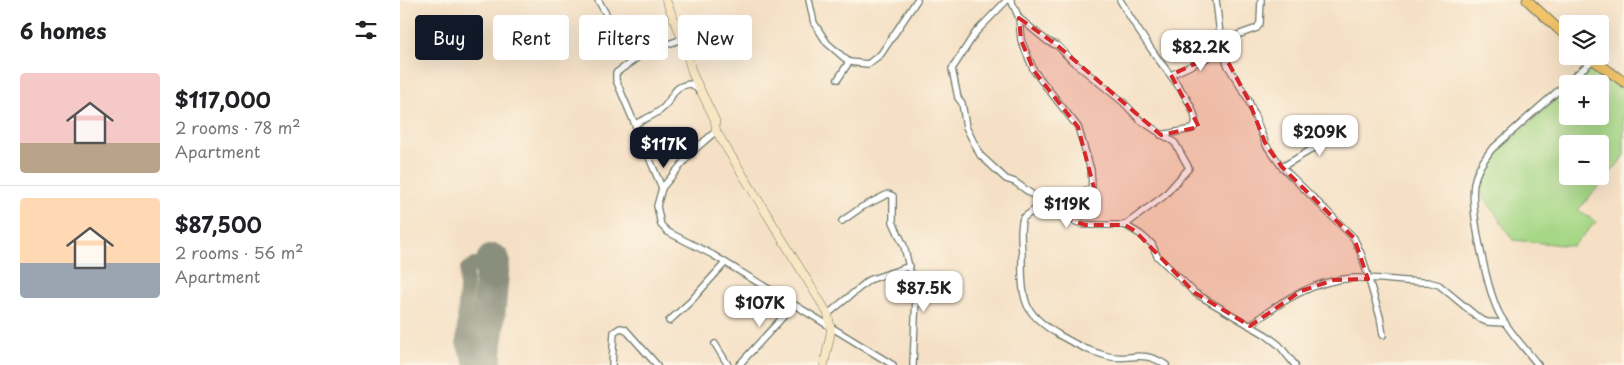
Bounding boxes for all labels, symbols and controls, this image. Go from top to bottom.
text: 6 homes [20,14,106,46]
chip: Buy [415,15,483,60]
chip: Rent [493,15,569,60]
chip: Filters [579,15,668,60]
chip: New [678,15,752,60]
map controls [1559,15,1609,185]
button: layers [1559,15,1609,65]
icon: filters [352,16,380,44]
pin: $82.2K [1160,30,1242,72]
text: $82.2K [1172,34,1230,58]
button: + [1559,75,1609,125]
text: $117,000 [175,83,271,115]
icon: home [60,93,120,153]
pin: $209K [1285,114,1355,157]
text: 2 rooms · 78 m² [175,115,301,139]
text: $209K [1293,119,1347,143]
pin: $117K [629,126,699,169]
text: $117K [641,131,687,155]
button: − [1559,135,1609,185]
text: Apartment [175,139,260,163]
pin: $119K [1032,186,1102,229]
text: $119K [1044,191,1090,215]
text: $87,500 [175,208,262,240]
icon: home [60,218,120,278]
text: 2 rooms · 56 m² [175,240,304,264]
text: Apartment [175,264,260,288]
pin: $87.5K [883,270,965,313]
text: $87.5K [897,275,951,299]
pin: $107K [725,286,795,328]
text: $107K [735,290,785,314]

